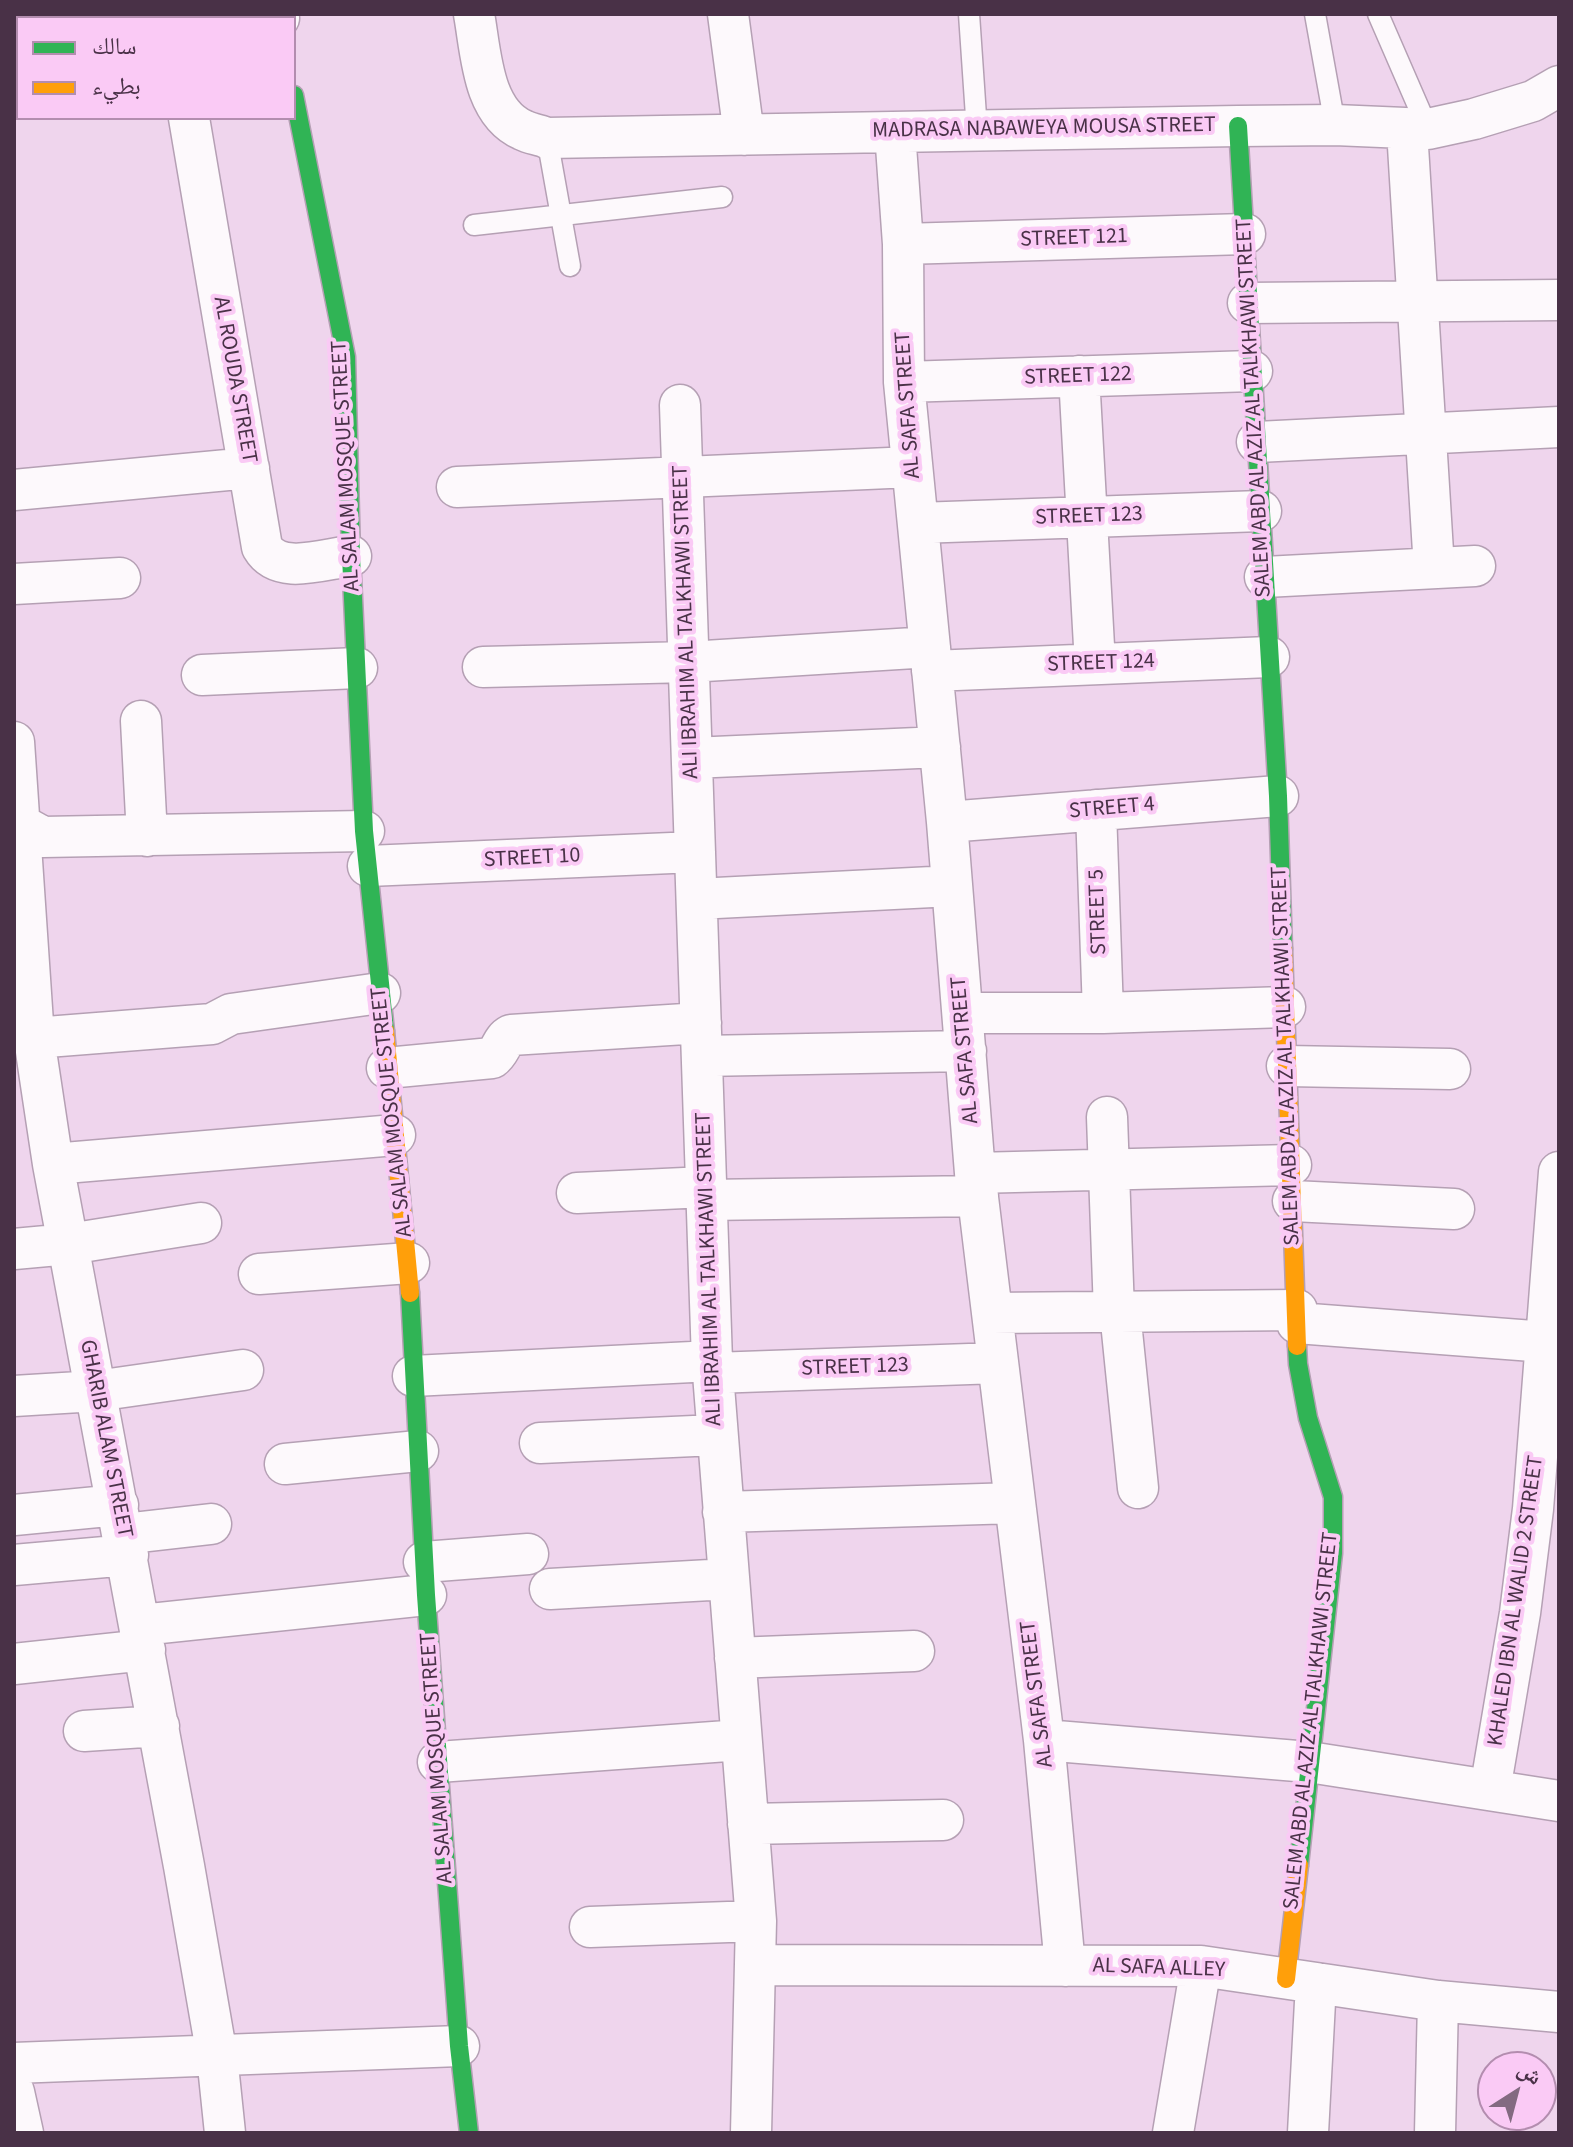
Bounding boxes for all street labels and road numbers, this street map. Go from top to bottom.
street label: MADRASA NABAWEYA MOUSA STREET [872,113,1216,145]
street label: SALEM ABD AL AZIZ AL TALKHAWI STREET [1232,218,1278,598]
street label: STREET 121 [1020,224,1128,254]
street label: AL ROUDA STREET [206,295,262,465]
street label: AL SAFA STREET [891,330,927,480]
street label: AL SALAM MOSQUE STREET [327,340,367,592]
street label: STREET 122 [1024,362,1132,392]
street label: ALI IBRAHIM AL TALKHAWI STREET [668,465,706,779]
street label: STREET 123 [1035,502,1143,532]
street label: STREET 124 [1047,649,1155,679]
street label: STREET 4 [1068,792,1156,826]
street label: STREET 10 [483,843,581,875]
street label: SALEM ABD AL AZIZ AL TALKHAWI STREET [1267,866,1307,1246]
street label: STREET 5 [1084,869,1114,955]
street label: AL SAFA STREET [946,975,986,1125]
street label: AL SALAM MOSQUE STREET [367,986,419,1238]
street label: ALI IBRAHIM AL TALKHAWI STREET [691,1112,729,1426]
street label: GHARIB ALAM STREET [73,1338,137,1540]
street label: STREET 123 [801,1353,909,1383]
street label: KHALED IBN AL WALID 2 STREET [1484,1454,1550,1748]
street label: SALEM ABD AL AZIZ AL TALKHAWI STREET [1279,1531,1345,1911]
street label: AL SAFA STREET [1016,1619,1060,1769]
street label: AL SALAM MOSQUE STREET [416,1632,460,1884]
street label: AL SAFA ALLEY [1092,1953,1226,1985]

